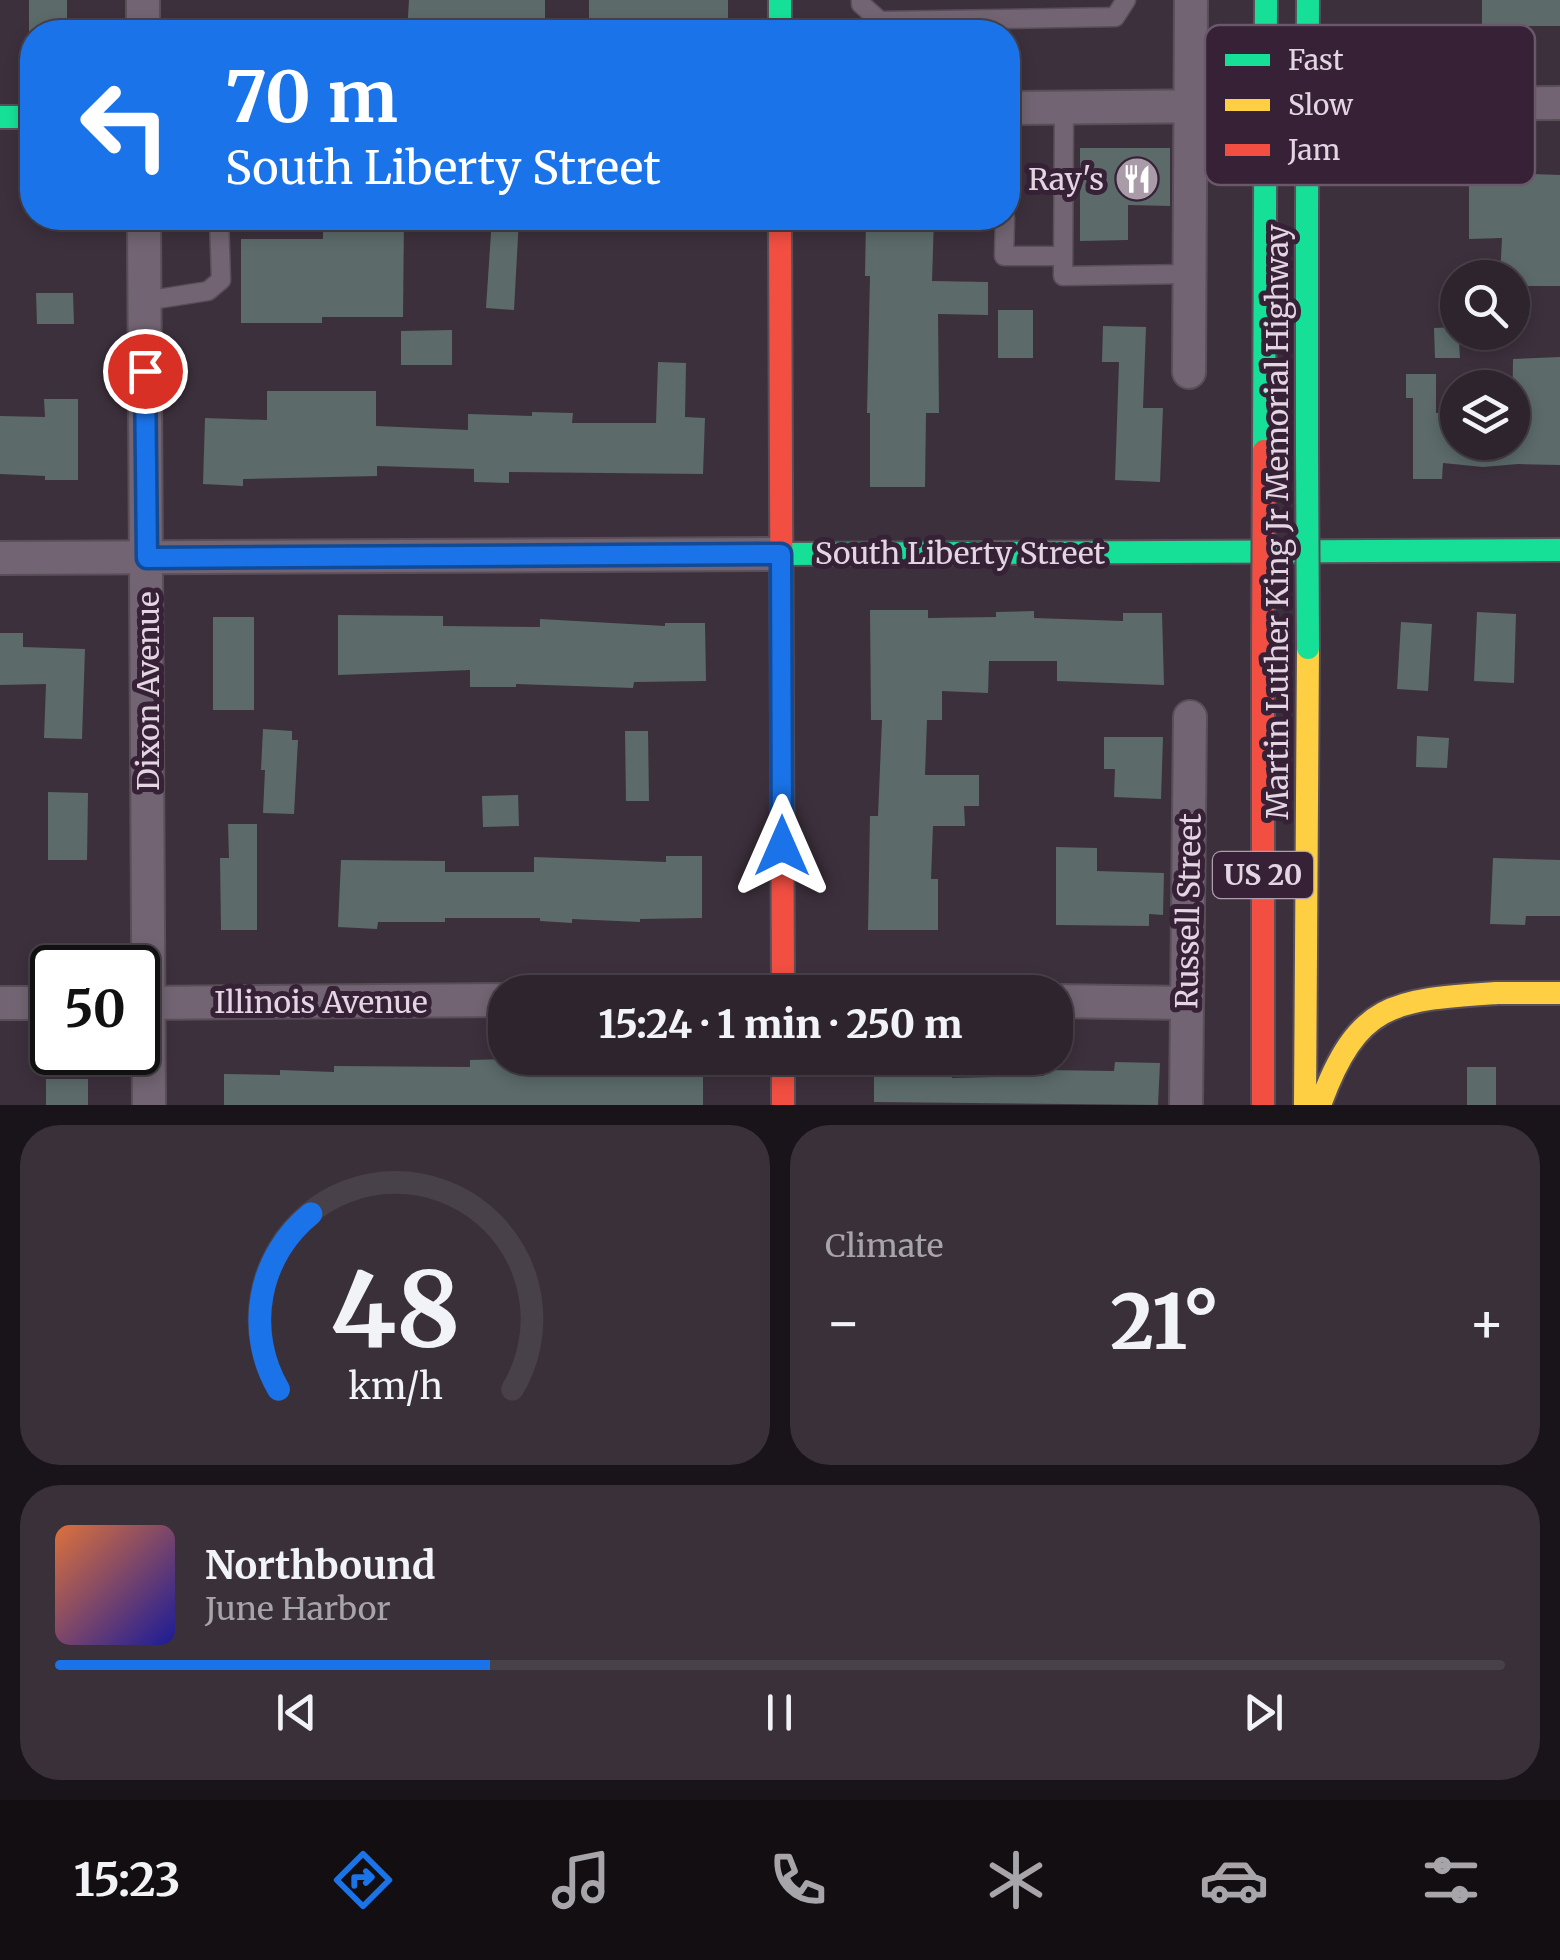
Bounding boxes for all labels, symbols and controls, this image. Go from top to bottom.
legend [1205,25,1535,185]
text: Fast [1288,42,1344,78]
text: 70 m [225,53,398,141]
icon: left [60,60,190,190]
text: Slow [1288,87,1353,123]
text: Jam [1287,132,1341,168]
text: South Liberty Street [225,140,661,196]
restaurant icon: Ray's [1114,156,1160,202]
place label: Ray's [1028,160,1104,198]
street label: Martin Luther King Jr Memorial Highway [1258,224,1296,820]
map controls [1440,260,1530,460]
button: search [1440,260,1530,350]
pin [103,329,188,414]
icon: arrive [118,344,173,399]
button: layers [1440,370,1530,460]
street label: South Liberty Street [815,534,1106,572]
street label: Dixon Avenue [129,591,167,791]
position arrow [730,794,834,898]
street label: Russell Street [1167,812,1209,1009]
road number: US 20 [1213,852,1313,898]
speed limit sign: 50 [30,945,160,1075]
street label: Illinois Avenue [214,983,428,1021]
text: 15:24 · 1 min · 250 m [599,1001,962,1048]
text: Climate [825,1226,943,1266]
text: 48 [330,1245,460,1375]
text: 21° [1110,1275,1220,1369]
text: − [825,1288,862,1357]
text: + [1468,1288,1505,1357]
text: km/h [348,1364,442,1409]
text: Northbound [205,1542,435,1589]
text: June Harbor [205,1589,391,1629]
icon: previous [269,1685,324,1740]
icon: pause [752,1685,807,1740]
icon: next [1236,1685,1291,1740]
icon: directions [328,1845,398,1915]
icon: music [546,1845,616,1915]
icon: phone [763,1845,833,1915]
icon: climate [981,1845,1051,1915]
icon: car [1199,1845,1269,1915]
icon: filters [1416,1845,1486,1915]
text: 15:23 [74,1852,180,1908]

